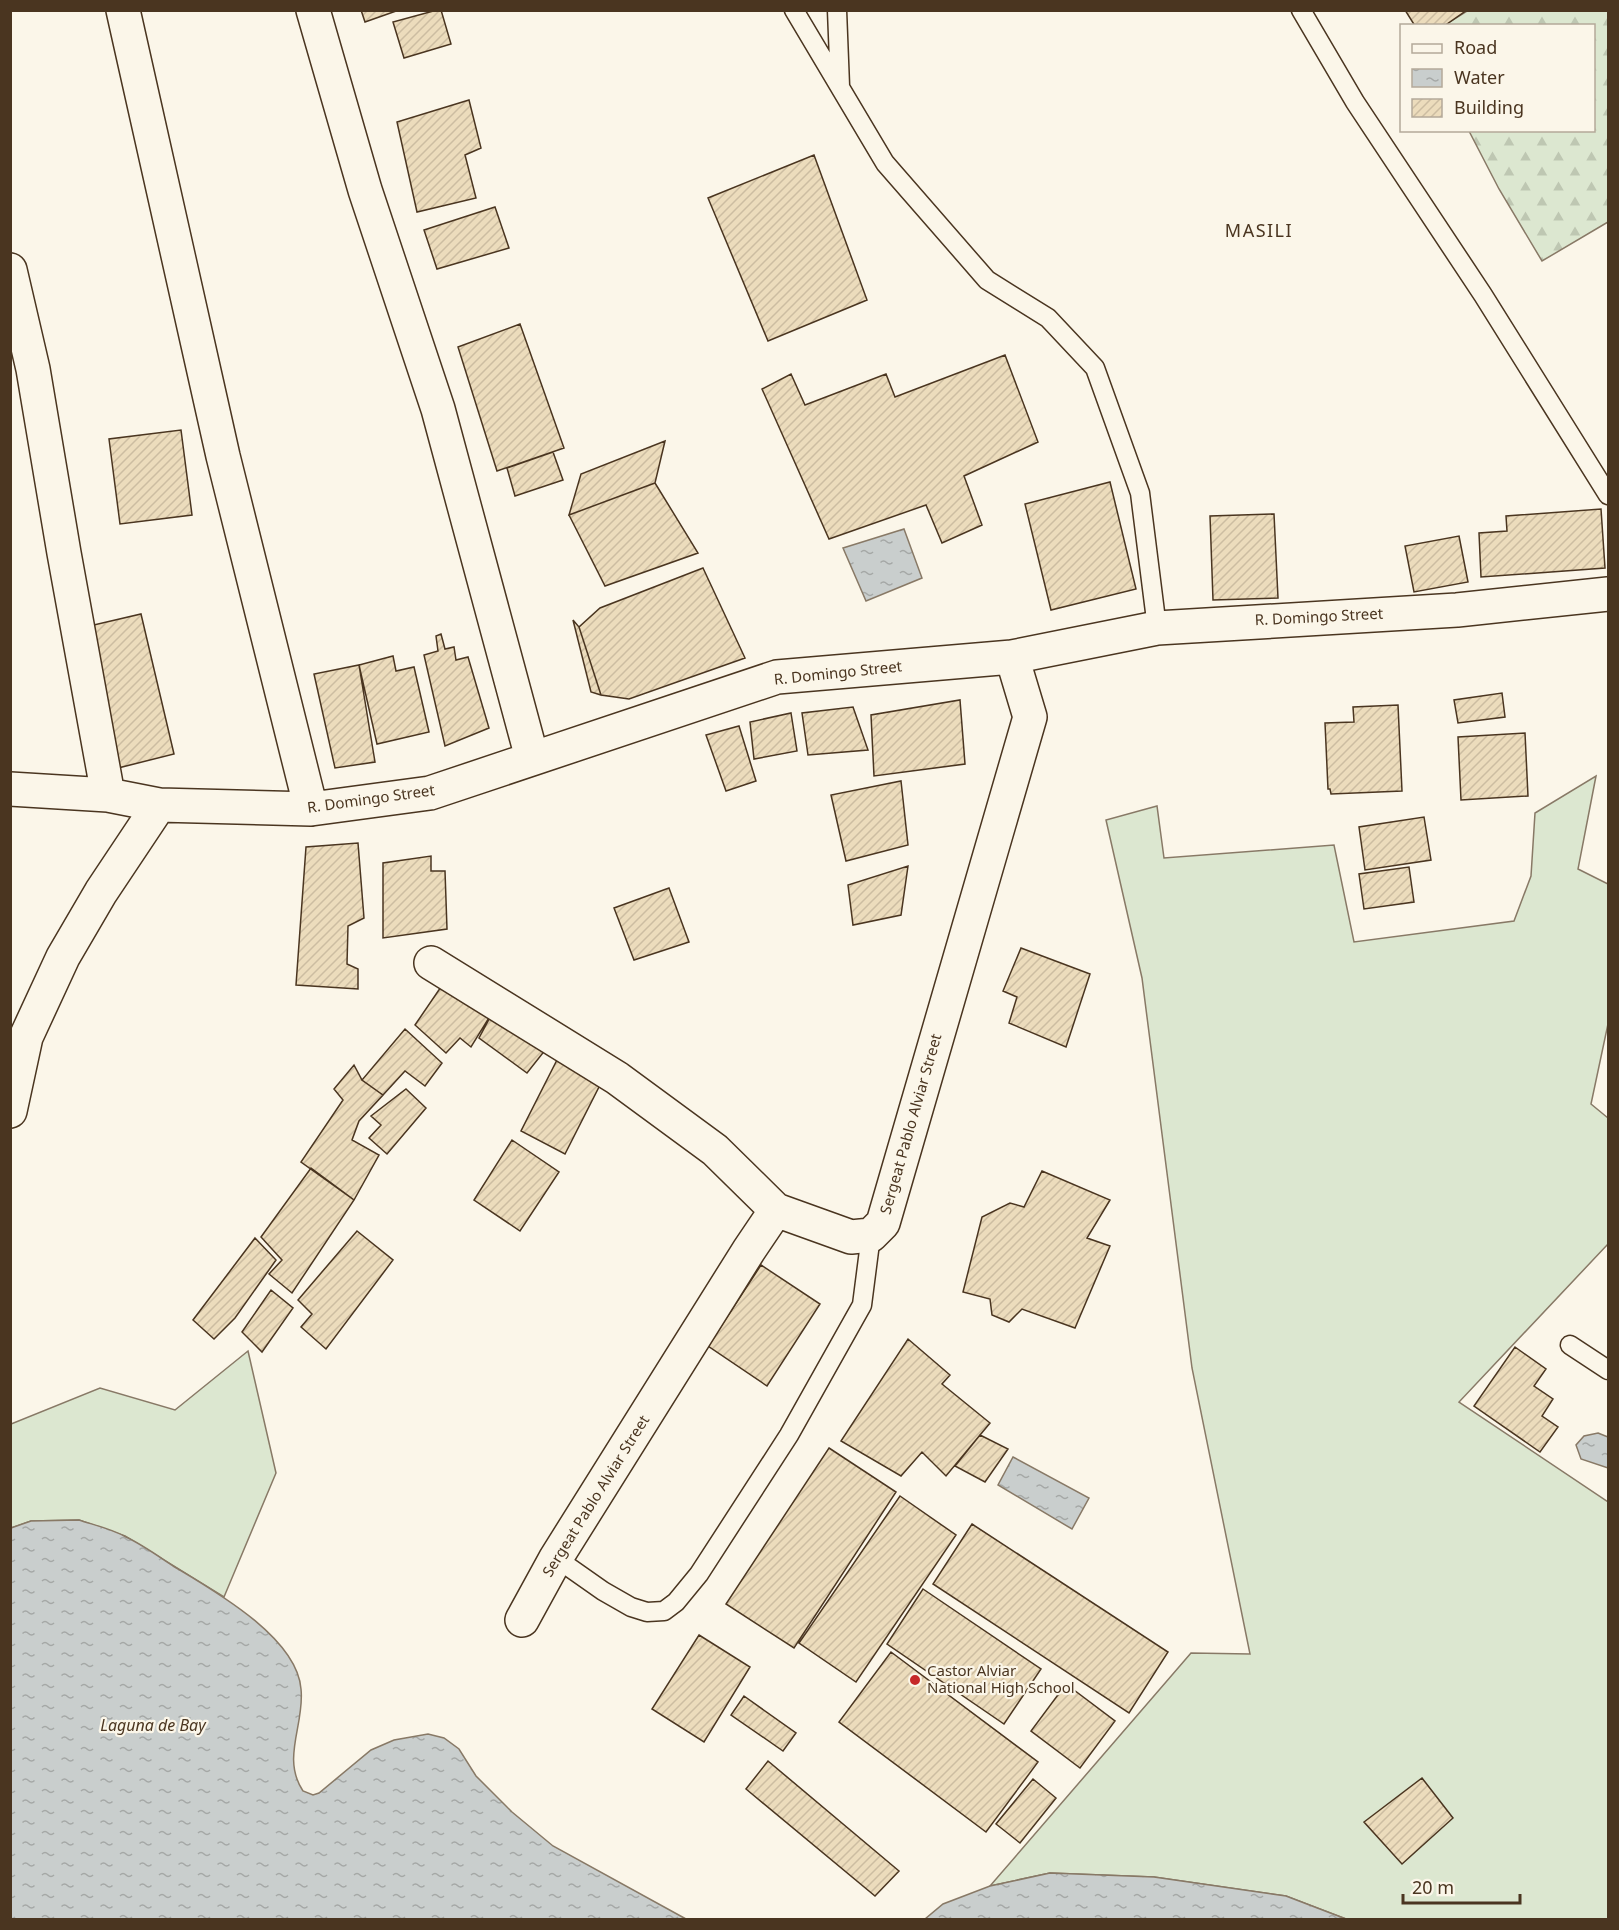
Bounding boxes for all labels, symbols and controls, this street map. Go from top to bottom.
legend [1400,24,1595,132]
text: Road [1454,35,1497,59]
text: Water [1454,65,1505,89]
text: Building [1454,95,1524,119]
district label: MASILI [1225,218,1293,242]
street label: R. Domingo Street [1254,603,1384,629]
street label: R. Domingo Street [773,655,903,689]
street label: R. Domingo Street [306,779,436,817]
street label: Sergeat Pablo Alviar Street [875,1031,946,1216]
street label: Sergeat Pablo Alviar Street [537,1410,654,1580]
place label: Castor Alviar National High School [927,1660,1075,1697]
marker: Castor Alviar National High School [908,1673,922,1687]
water label: Laguna de Bay [100,1714,207,1736]
scale bar [1403,1867,1520,1905]
text: 20 m [1412,1875,1454,1899]

